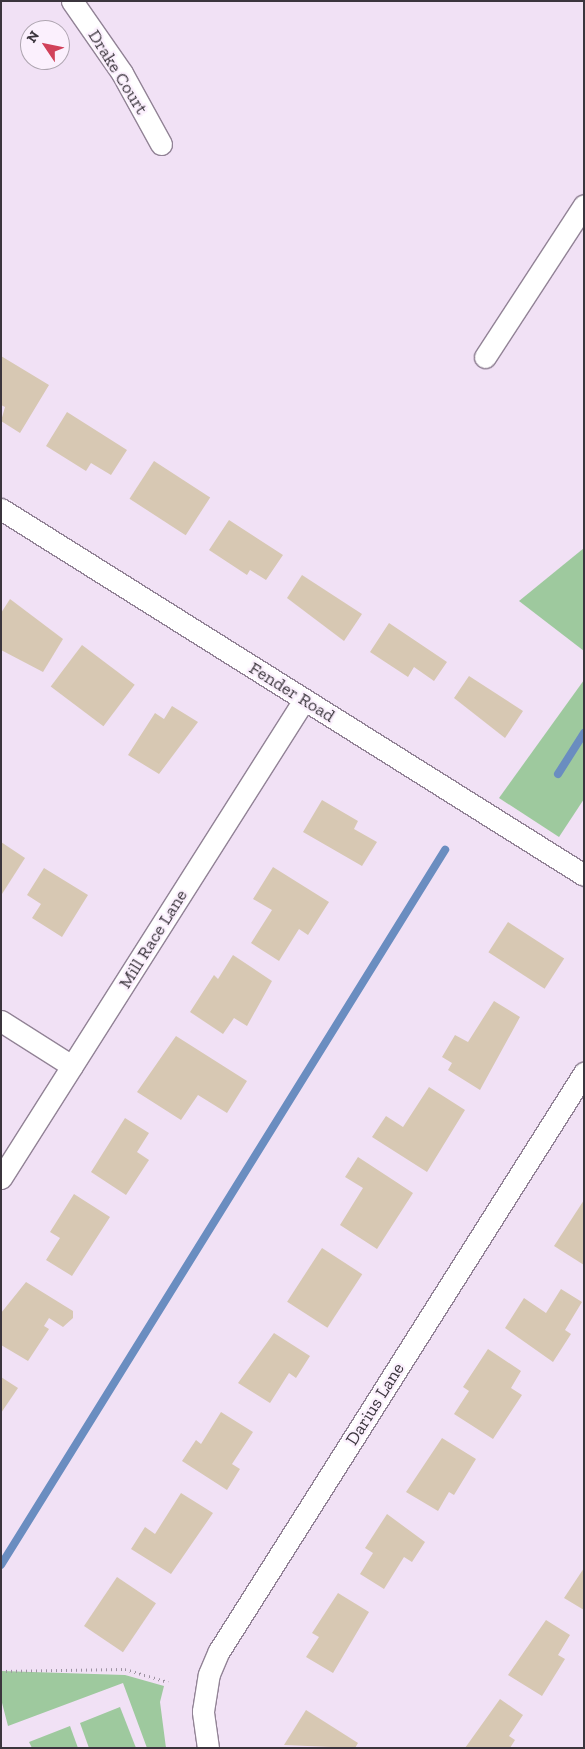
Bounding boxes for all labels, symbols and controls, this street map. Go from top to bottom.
north arrow [20,20,70,70]
street label: Drake Court [83,26,153,118]
text: N [23,28,43,46]
street label: Fender Road [245,657,339,727]
street label: Mill Race Lane [114,886,192,992]
street label: Darius Lane [341,1359,409,1449]

